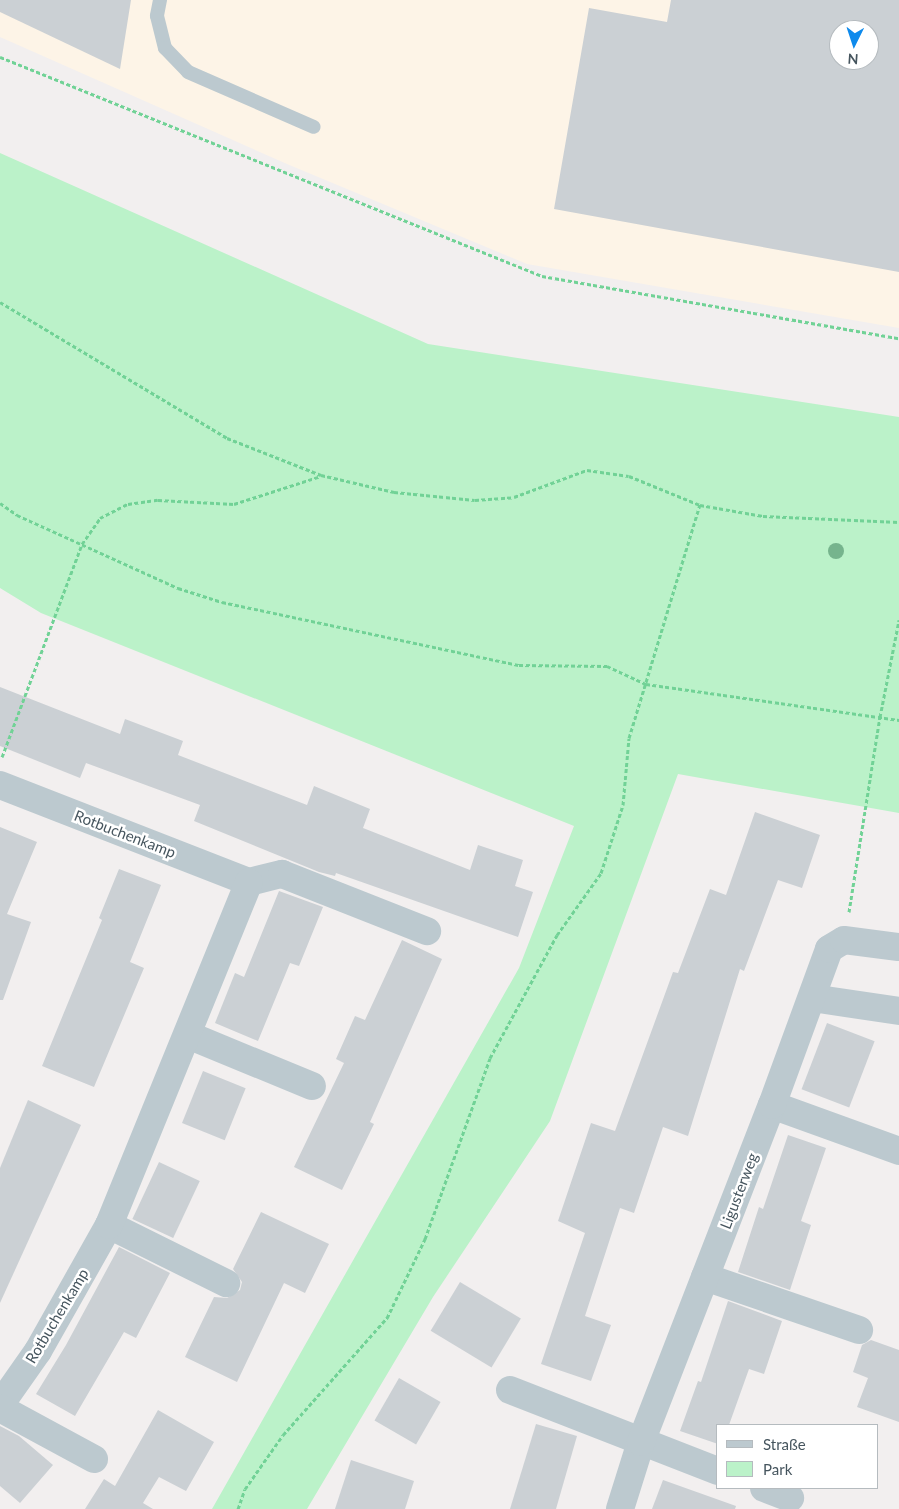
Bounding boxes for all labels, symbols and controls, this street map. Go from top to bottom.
north arrow [829,20,879,70]
text: N [847,51,859,68]
street label: Rotbuchenkamp [72,806,178,862]
street label: Ligusterweg [716,1150,762,1232]
street label: Rotbuchenkamp [22,1265,92,1367]
legend [716,1424,879,1489]
text: Straße [763,1435,806,1453]
text: Park [763,1460,792,1478]

